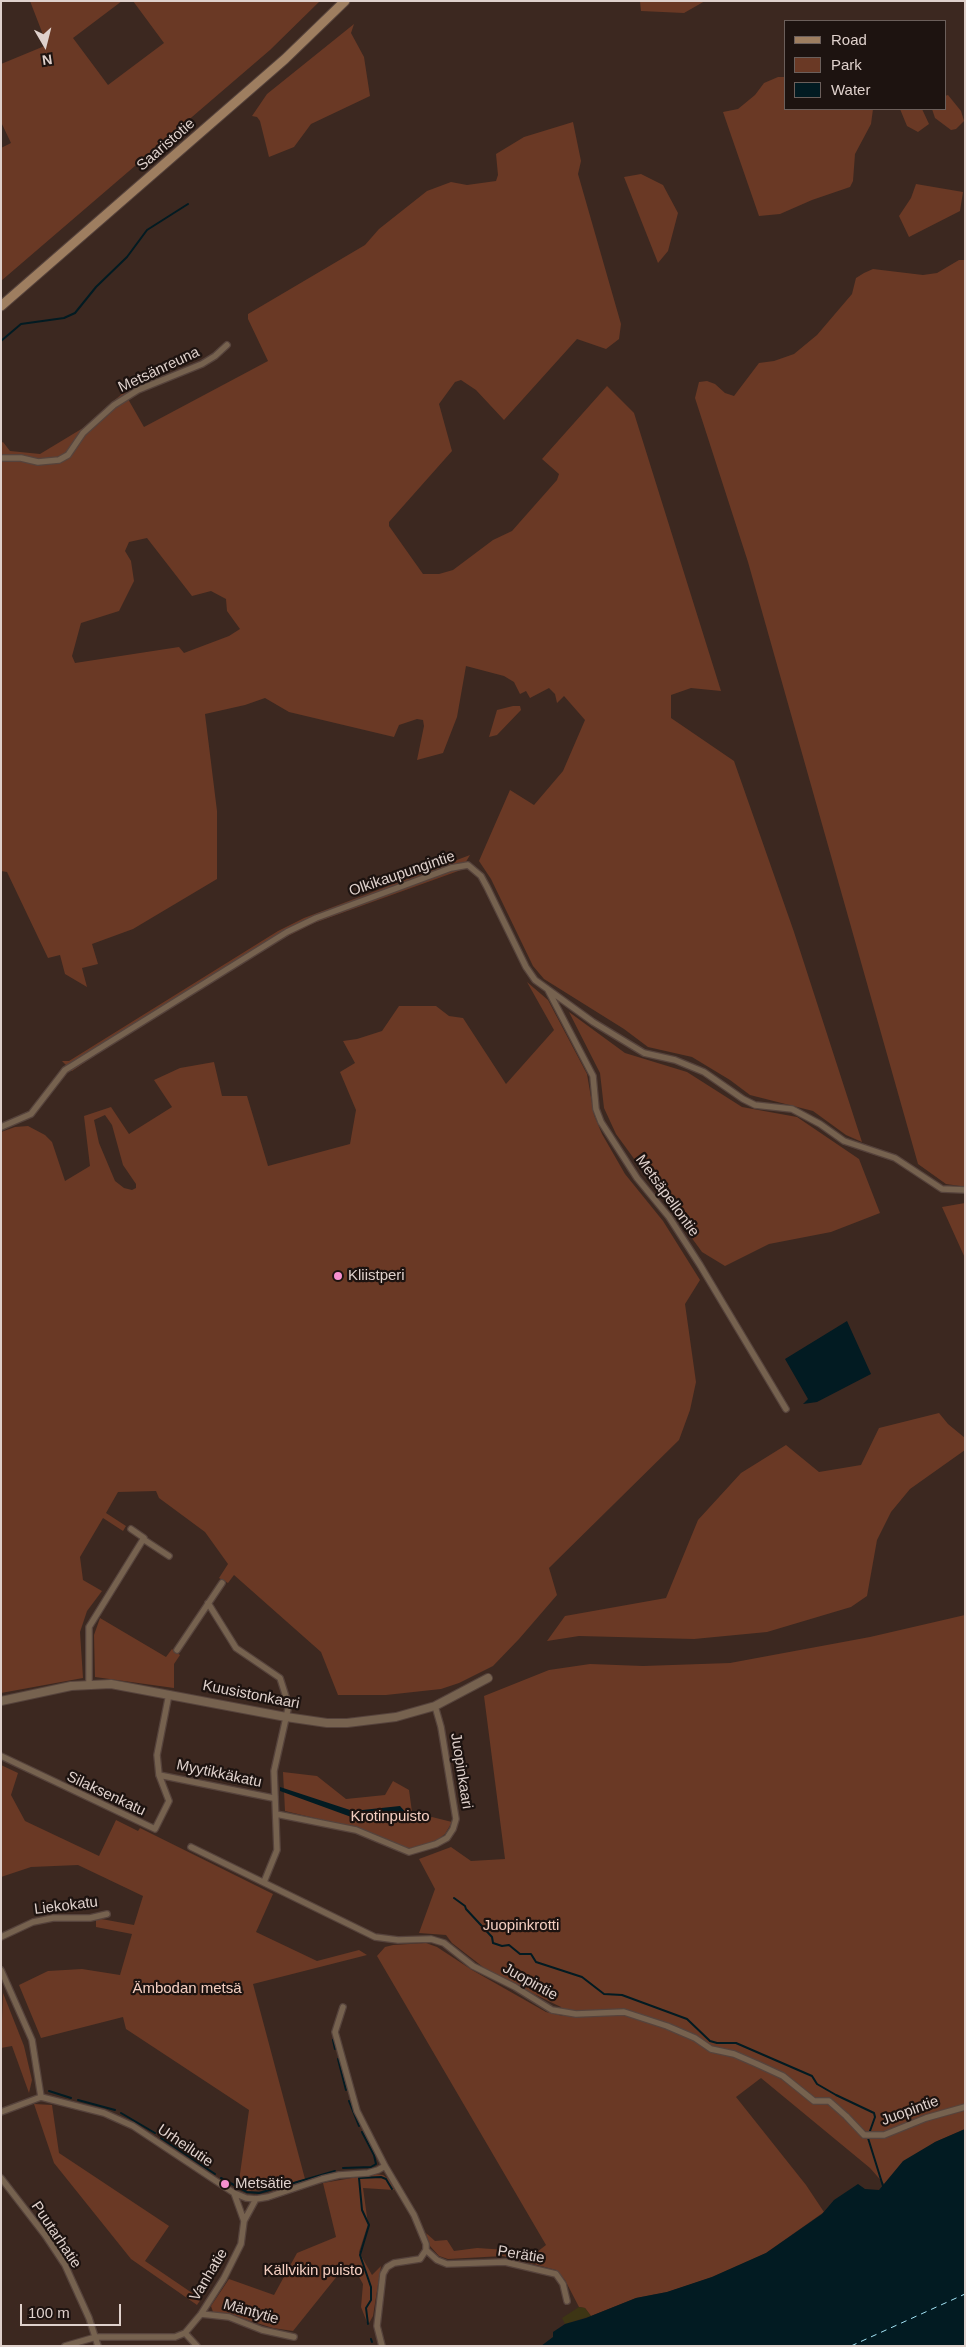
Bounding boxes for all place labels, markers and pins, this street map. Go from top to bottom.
place label: Kliistperi [348,1267,405,1285]
marker: Kliistperi [332,1270,344,1282]
place label: Metsätie [235,2175,292,2193]
marker: Metsätie [219,2178,231,2190]

